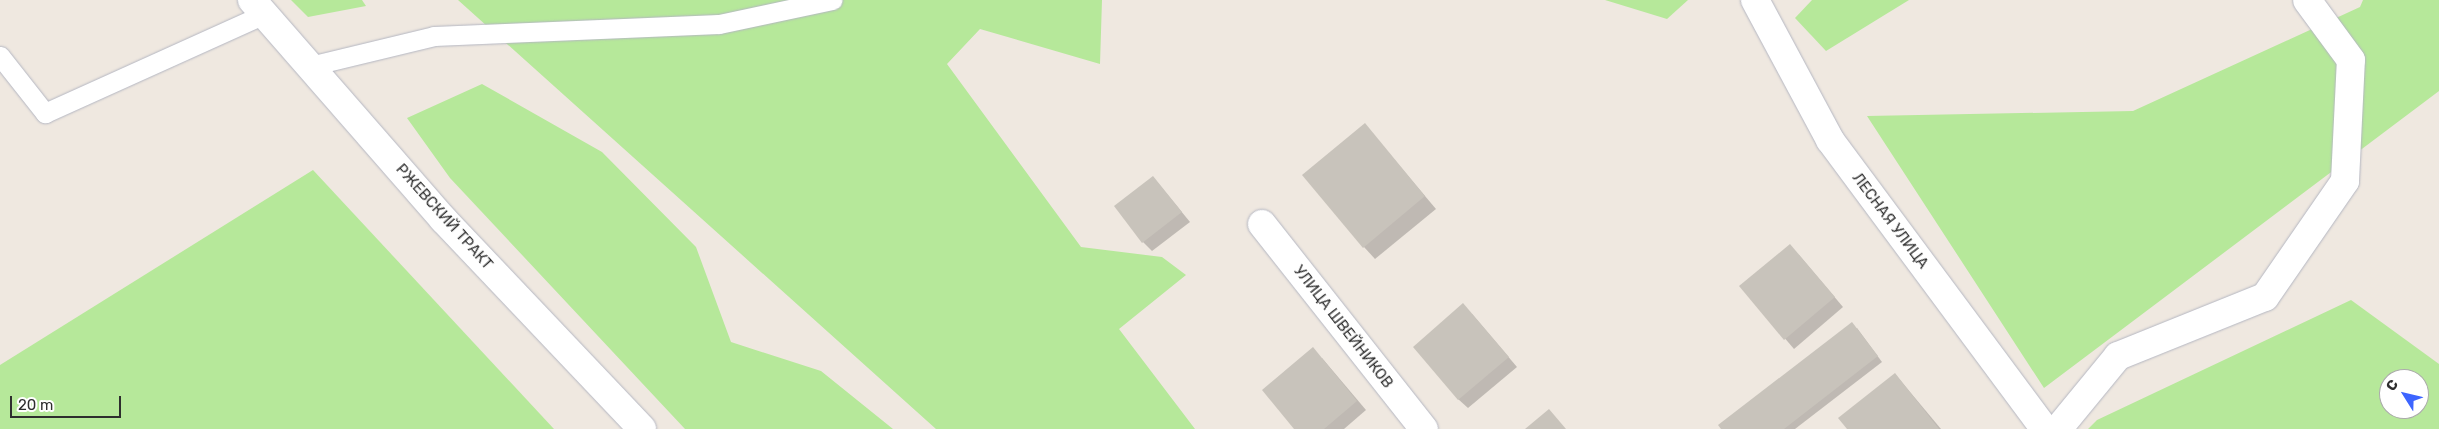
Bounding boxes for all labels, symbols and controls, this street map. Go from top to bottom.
street label: РЖЕВСКИЙ ТРАКТ [392,161,496,273]
street label: ЛЕСНАЯ УЛИЦА [1848,170,1932,272]
street label: УЛИЦА ШВЕЙНИКОВ [1290,262,1396,392]
north arrow [2379,369,2429,419]
text: С [2382,377,2402,394]
scale bar [12,386,124,418]
text: 20 m [18,396,53,414]

